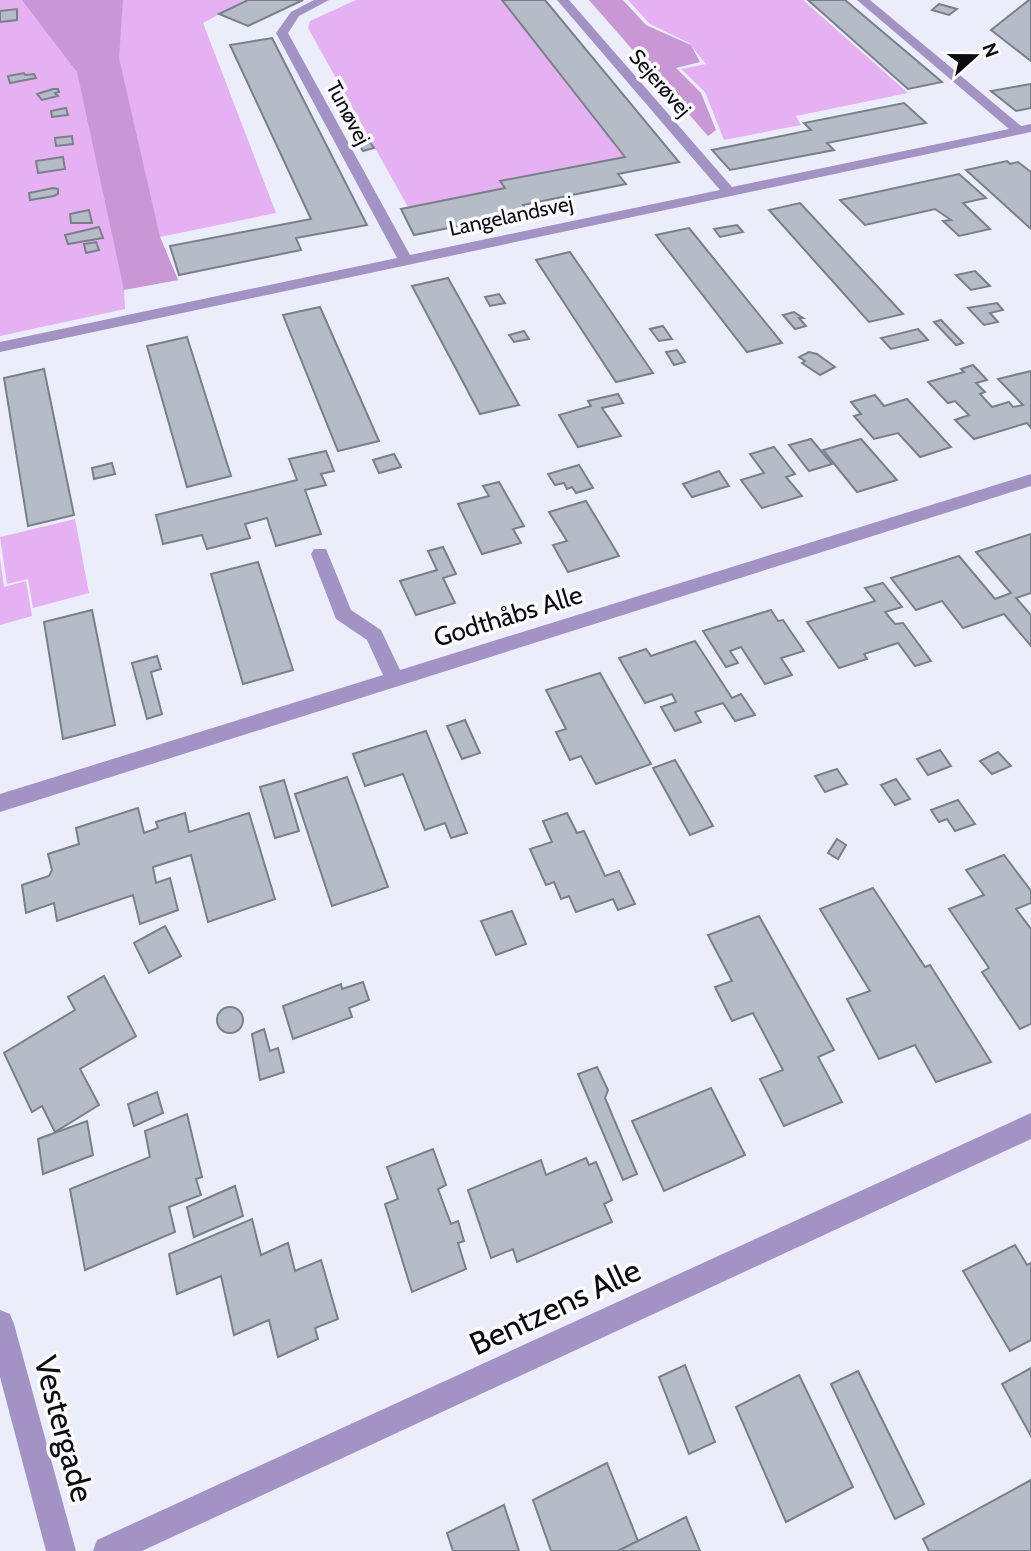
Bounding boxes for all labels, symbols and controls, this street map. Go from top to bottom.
north arrow [940,21,1010,91]
text: N [977,40,1004,60]
street label: Sejerøvej [624,44,696,122]
street label: Tunøvej [320,77,376,149]
street label: Langelandsvej [447,190,575,242]
street label: Godthåbs Alle [430,578,586,654]
street label: Bentzens Alle [463,1250,646,1363]
street label: Vestergade [26,1352,103,1506]

